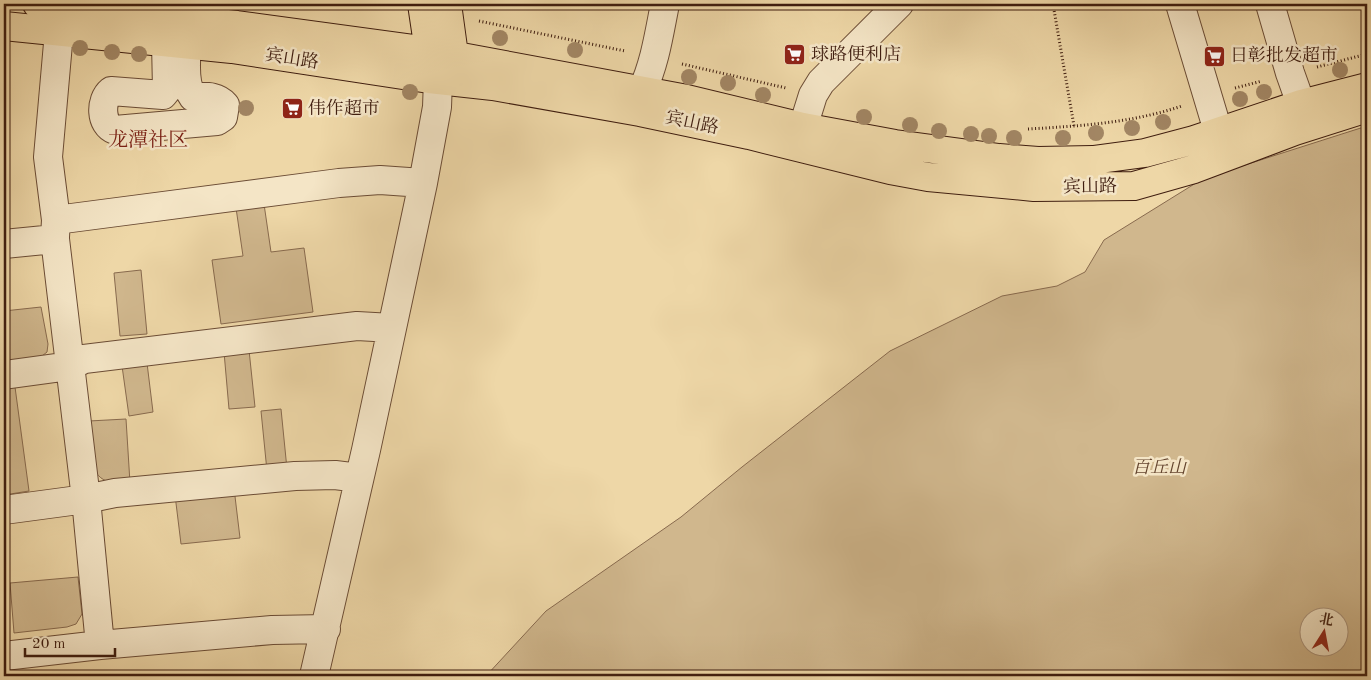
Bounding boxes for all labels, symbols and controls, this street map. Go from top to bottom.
supermarket icon: 球路便利店 [783,43,807,67]
street label: 宾山路 [264,44,320,72]
place label: 球路便利店 [811,44,901,64]
supermarket icon: 日彰批发超市 [1202,44,1226,68]
place label: 日彰批发超市 [1230,45,1338,65]
supermarket icon: 伟作超市 [280,97,304,121]
place label: 伟作超市 [308,98,380,118]
street label: 宾山路 [664,107,721,137]
district label: 龙潭社区 [108,129,188,151]
street label: 宾山路 [1063,176,1117,196]
park label: 百丘山 [1132,458,1188,477]
north arrow [1298,608,1348,658]
text: 北 [1318,611,1335,628]
scale bar [25,625,115,657]
text: 20 m [32,637,66,652]

